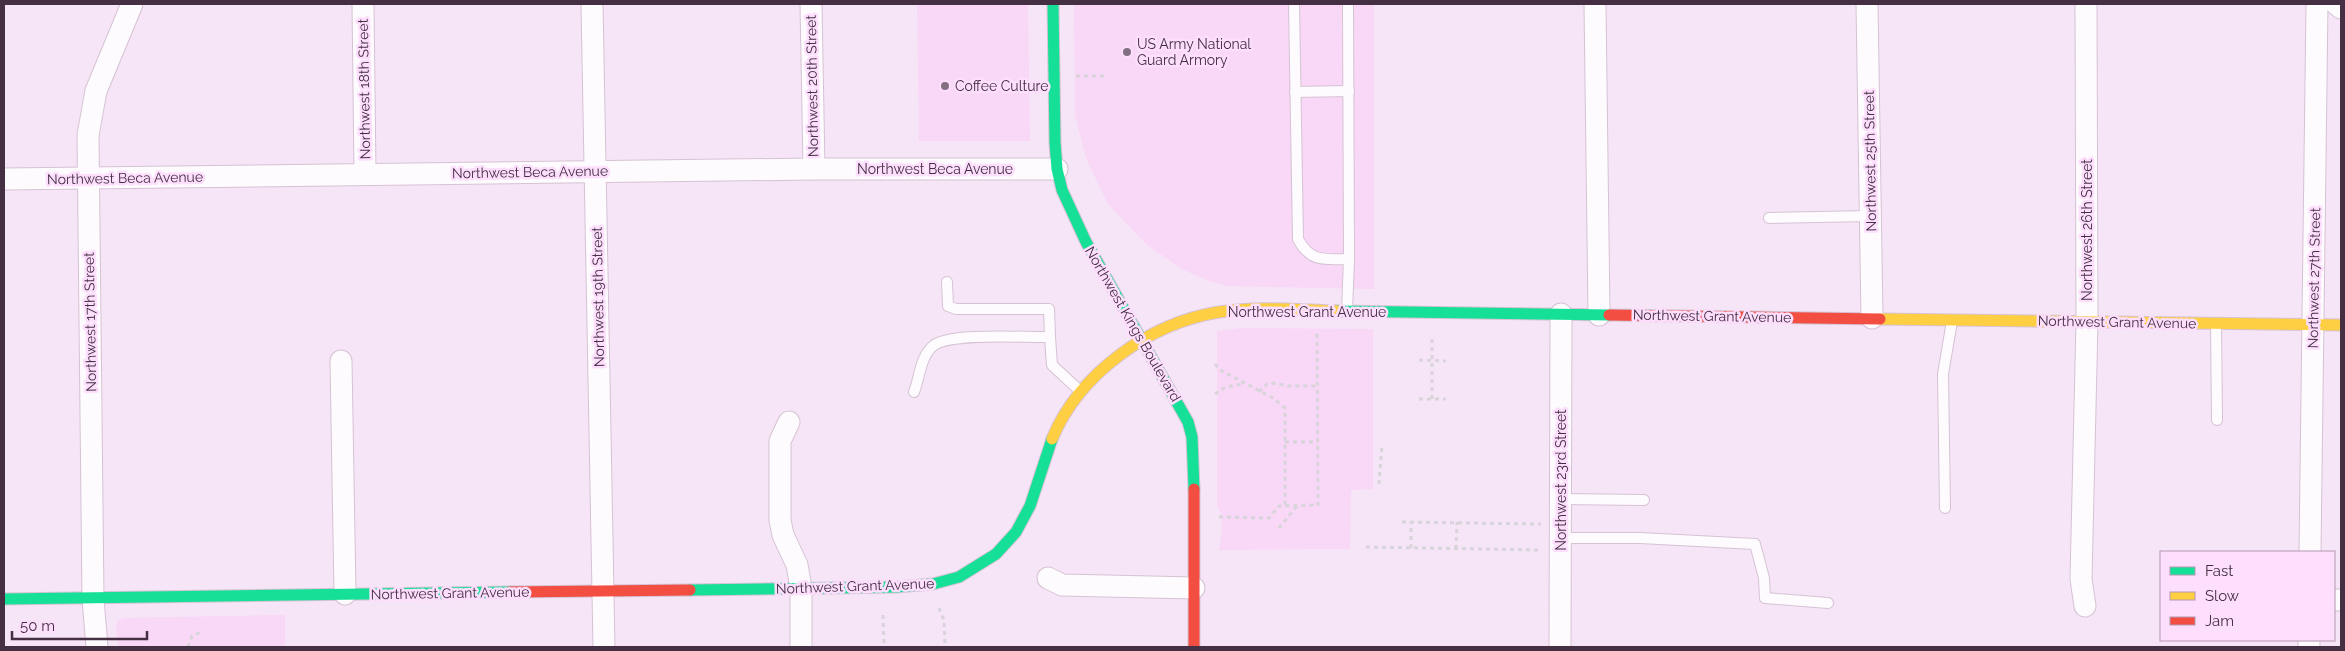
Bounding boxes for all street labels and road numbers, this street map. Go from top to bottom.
street label: Northwest 20th Street [803,15,821,157]
street label: Northwest 18th Street [355,18,373,159]
street label: Northwest 25th Street [1861,90,1879,232]
street label: Northwest 26th Street [2079,159,2095,301]
street label: Northwest Beca Avenue [857,161,1013,177]
street label: Northwest Beca Avenue [452,163,608,181]
street label: Northwest Beca Avenue [47,169,203,187]
street label: Northwest 27th Street [2305,207,2323,349]
street label: Northwest 19th Street [589,226,607,367]
street label: Northwest Kings Boulevard [1082,244,1184,404]
street label: Northwest 17th Street [81,252,99,392]
street label: Northwest Grant Avenue [1228,304,1386,320]
street label: Northwest Grant Avenue [1633,307,1791,325]
street label: Northwest Grant Avenue [2038,313,2196,331]
street label: Northwest 23rd Street [1553,409,1569,551]
street label: Northwest Grant Avenue [775,575,935,597]
street label: Northwest Grant Avenue [371,584,529,602]

